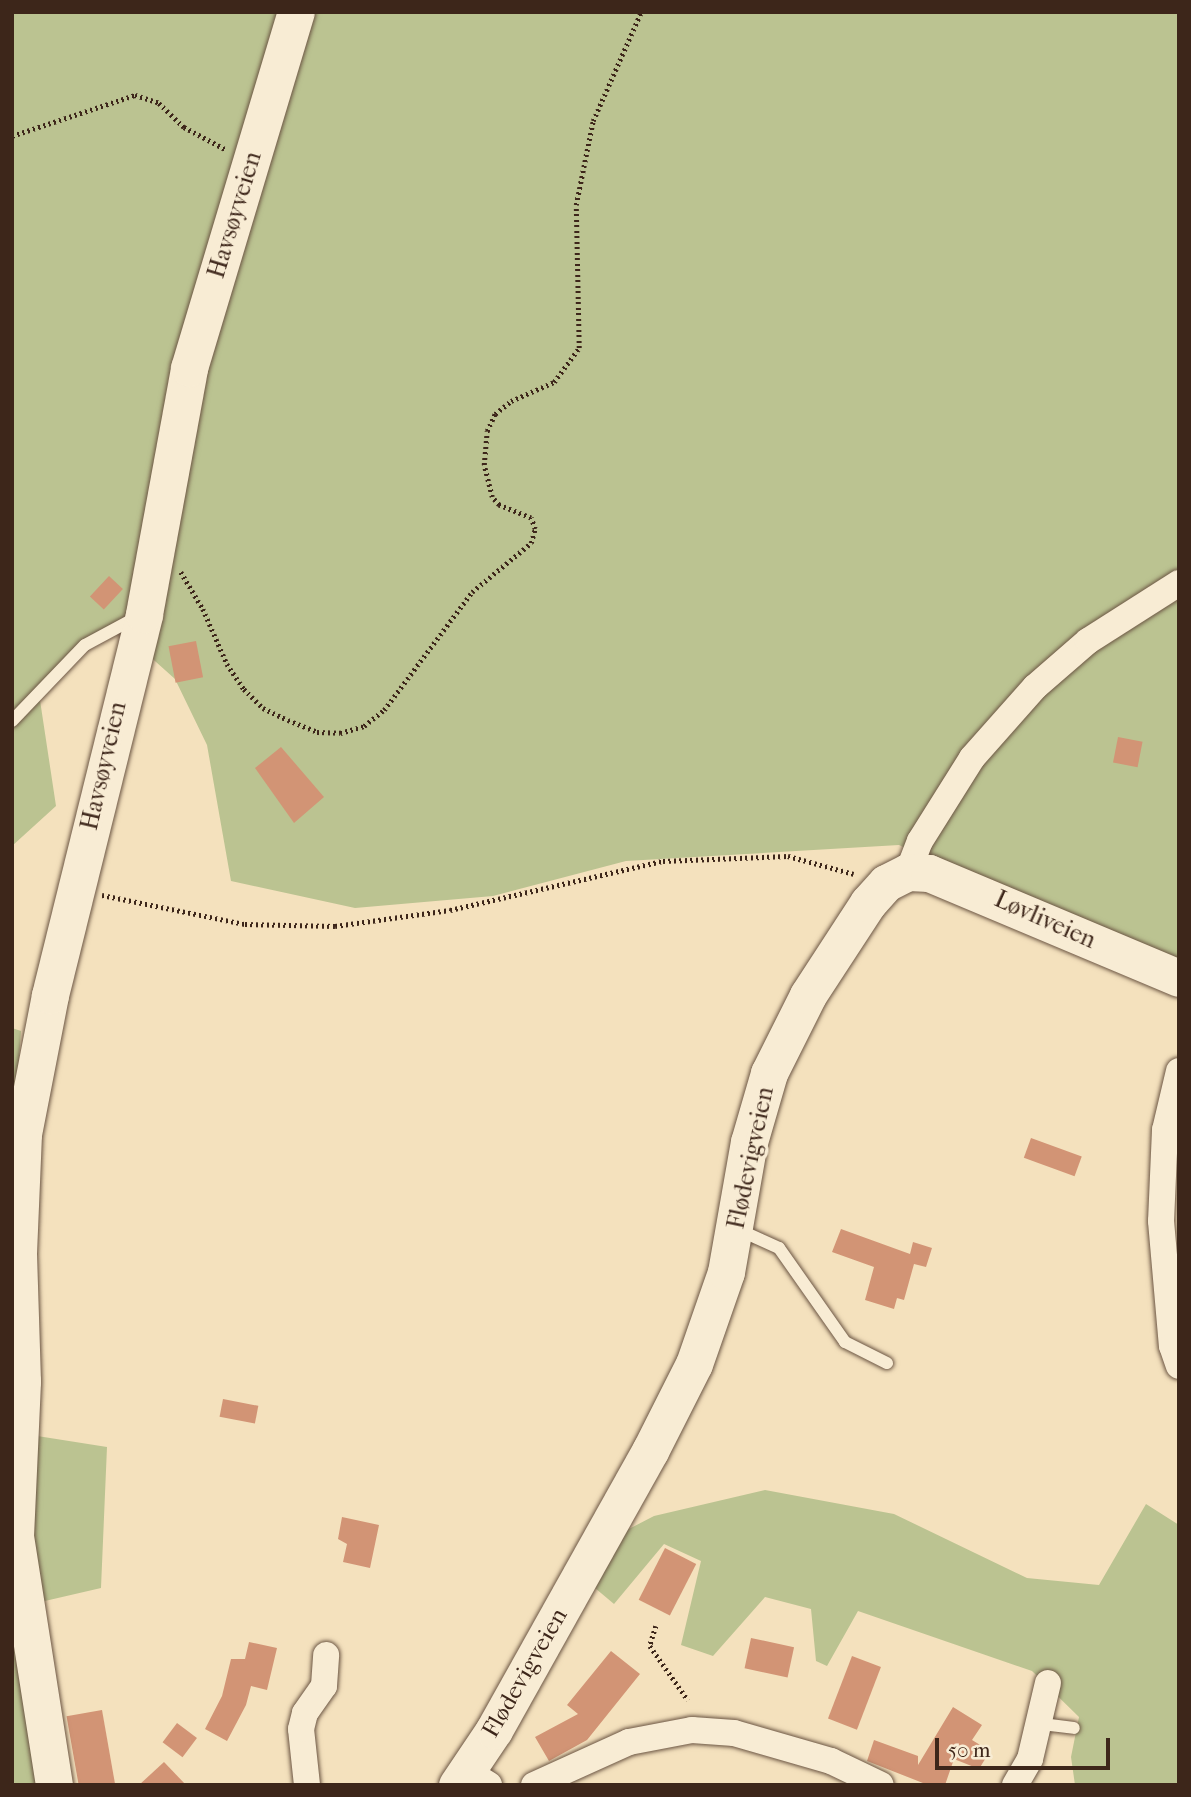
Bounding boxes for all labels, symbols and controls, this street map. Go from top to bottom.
street label: Havsøyveien [202,148,268,282]
street label: Havsøyveien [75,699,133,833]
street label: Løvliveien [990,885,1100,955]
street label: Flødevigveien [722,1084,780,1232]
street label: Flødevigveien [476,1603,574,1743]
scale bar [939,1724,1114,1768]
text: 50 m [948,1738,991,1762]

